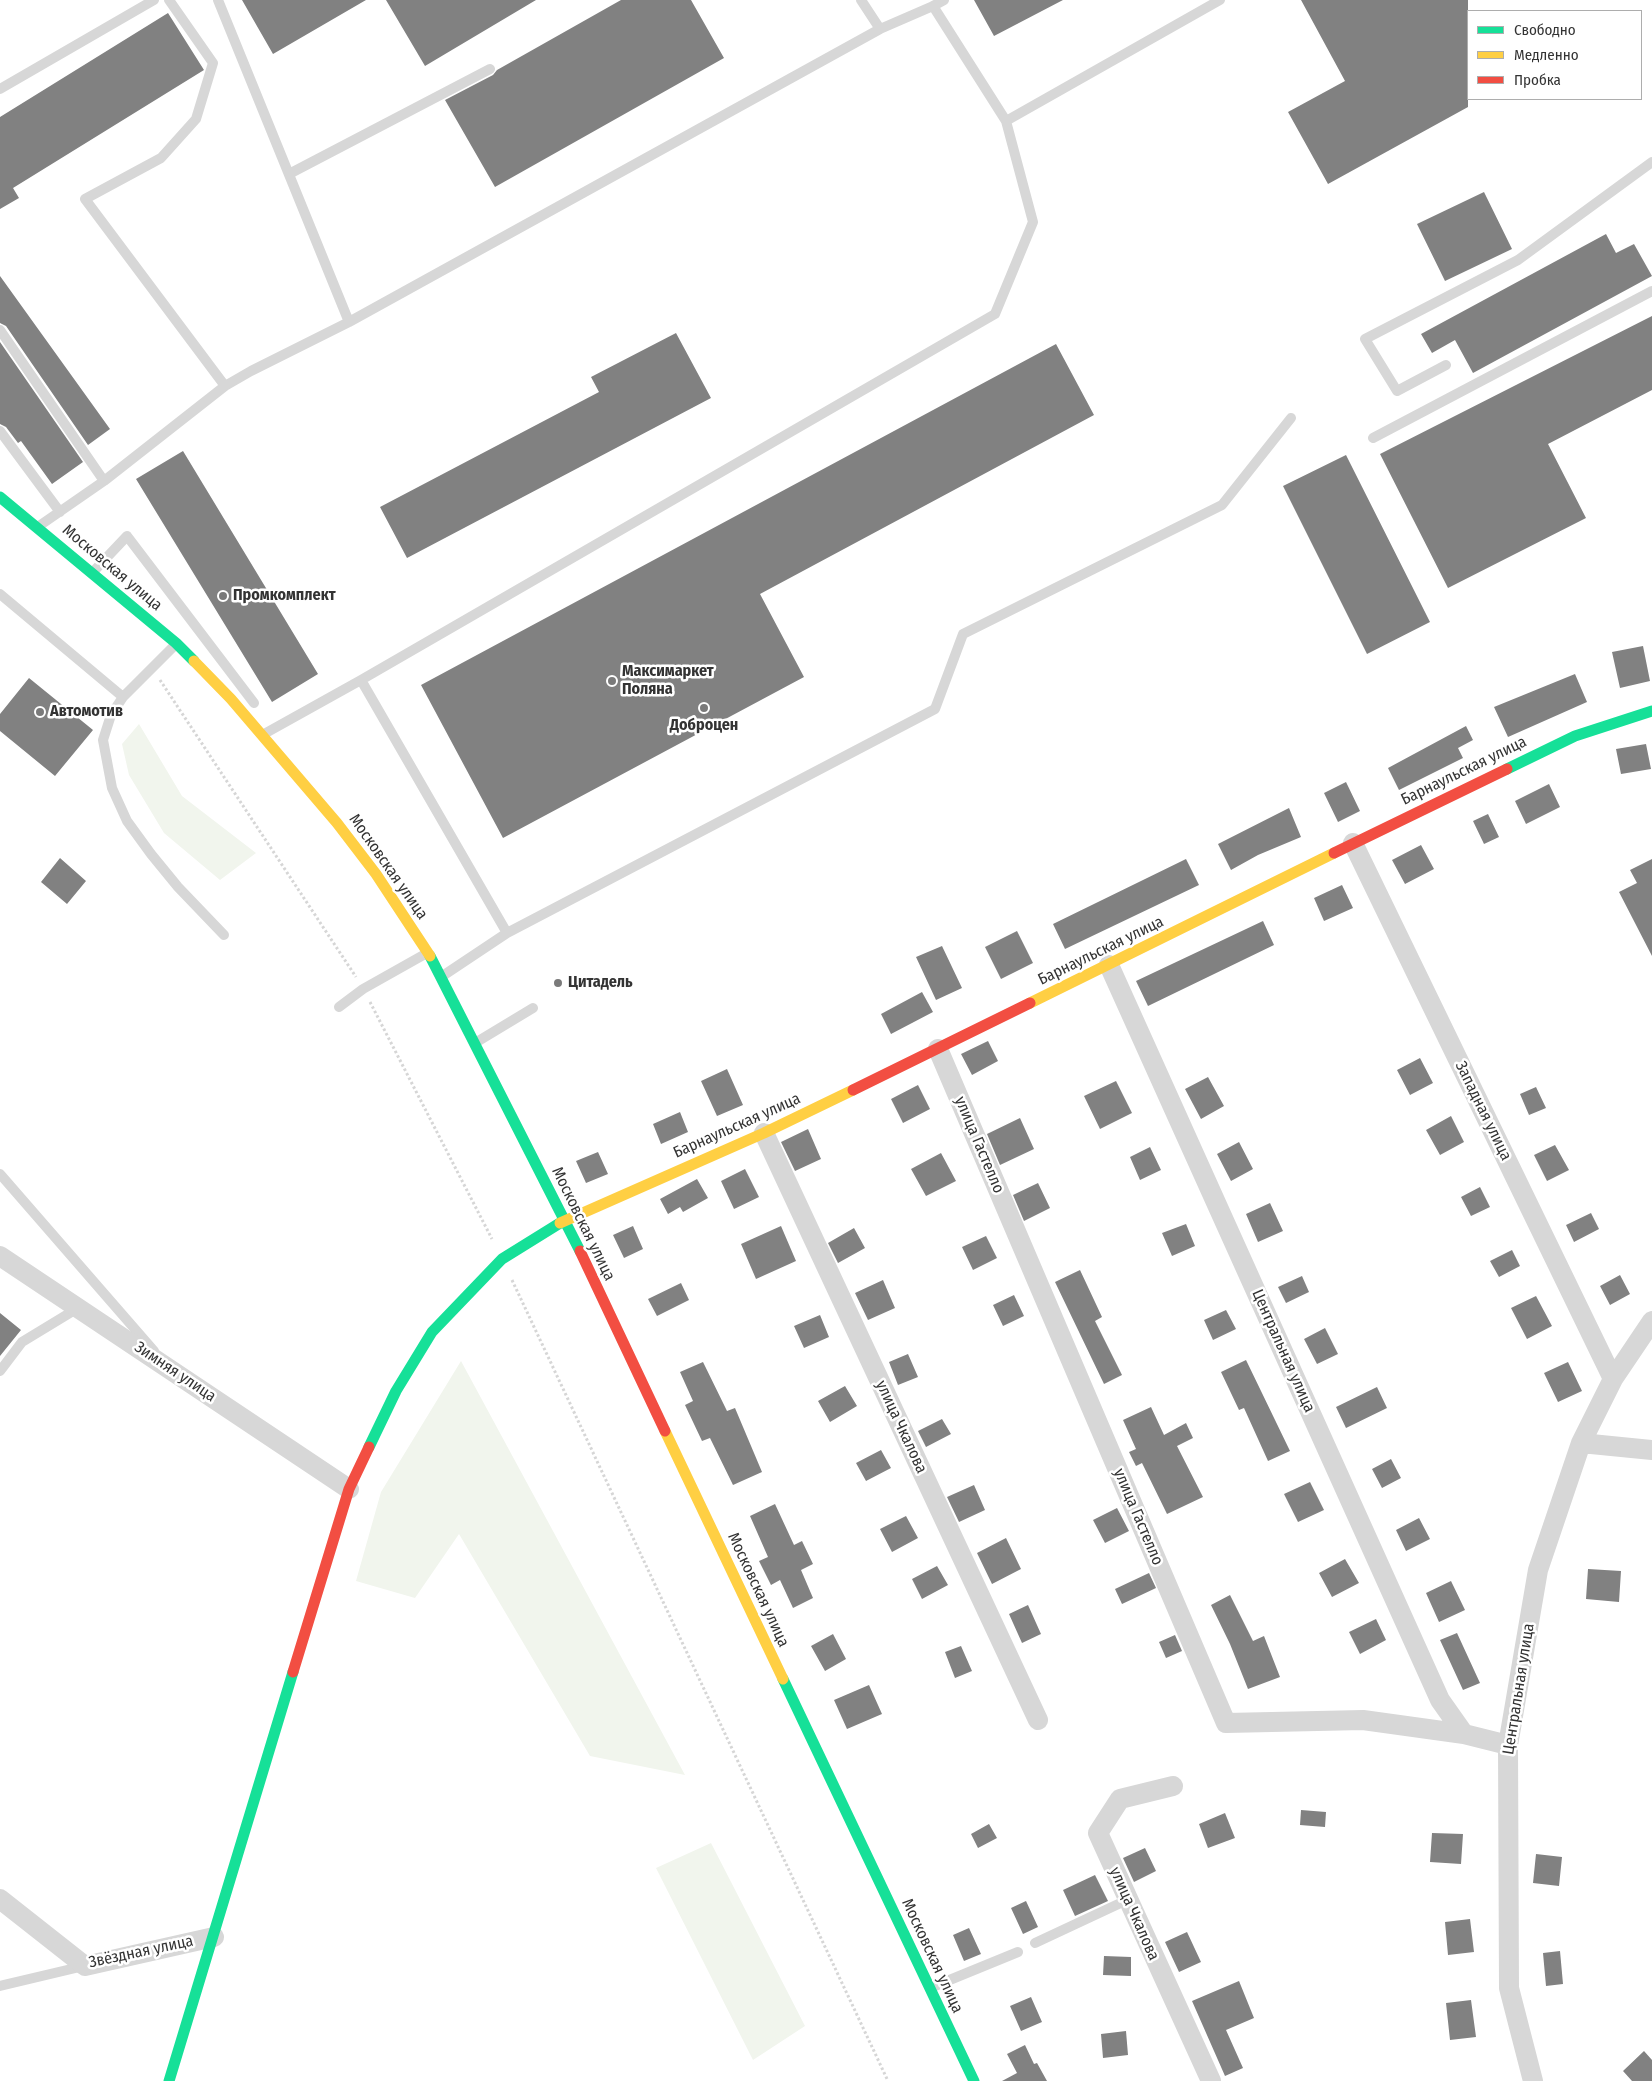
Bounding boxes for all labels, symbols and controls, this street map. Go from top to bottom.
legend [1467,10,1642,100]
text: Свободно [1514,21,1576,39]
text: Медленно [1514,46,1579,64]
text: Пробка [1514,71,1561,89]
street label: Московская улица [58,521,166,615]
place label: Промкомплект [233,586,336,606]
marker: Промкомплект [217,590,229,602]
place label: Максимаркет Поляна [622,662,714,700]
marker: Максимаркет Поляна [606,675,618,687]
place label: Автомотив [50,702,123,722]
marker: Доброцен [698,702,710,714]
marker: Автомотив [34,706,46,718]
place label: Доброцен [670,716,738,736]
street label: Барнаульская улица [1398,732,1530,810]
street label: Московская улица [345,811,431,923]
street label: Барнаульская улица [1035,912,1167,990]
place label: Цитадель [568,973,633,993]
marker: Цитадель [552,977,564,989]
street label: Западная улица [1451,1058,1515,1164]
street label: Барнаульская улица [670,1089,804,1163]
street label: улица Гастелло [950,1094,1008,1196]
street label: Московская улица [547,1164,619,1284]
street label: Центральная улица [1247,1287,1319,1415]
street label: Зимняя улица [131,1338,219,1406]
street label: улица Чкалова [871,1378,931,1476]
street label: улица Гастелло [1109,1466,1167,1568]
street label: Московская улица [723,1530,793,1650]
street label: Центральная улица [1499,1622,1539,1756]
street label: улица Чкалова [1105,1864,1163,1964]
street label: Московская улица [897,1896,967,2016]
street label: Звёздная улица [87,1932,195,1972]

